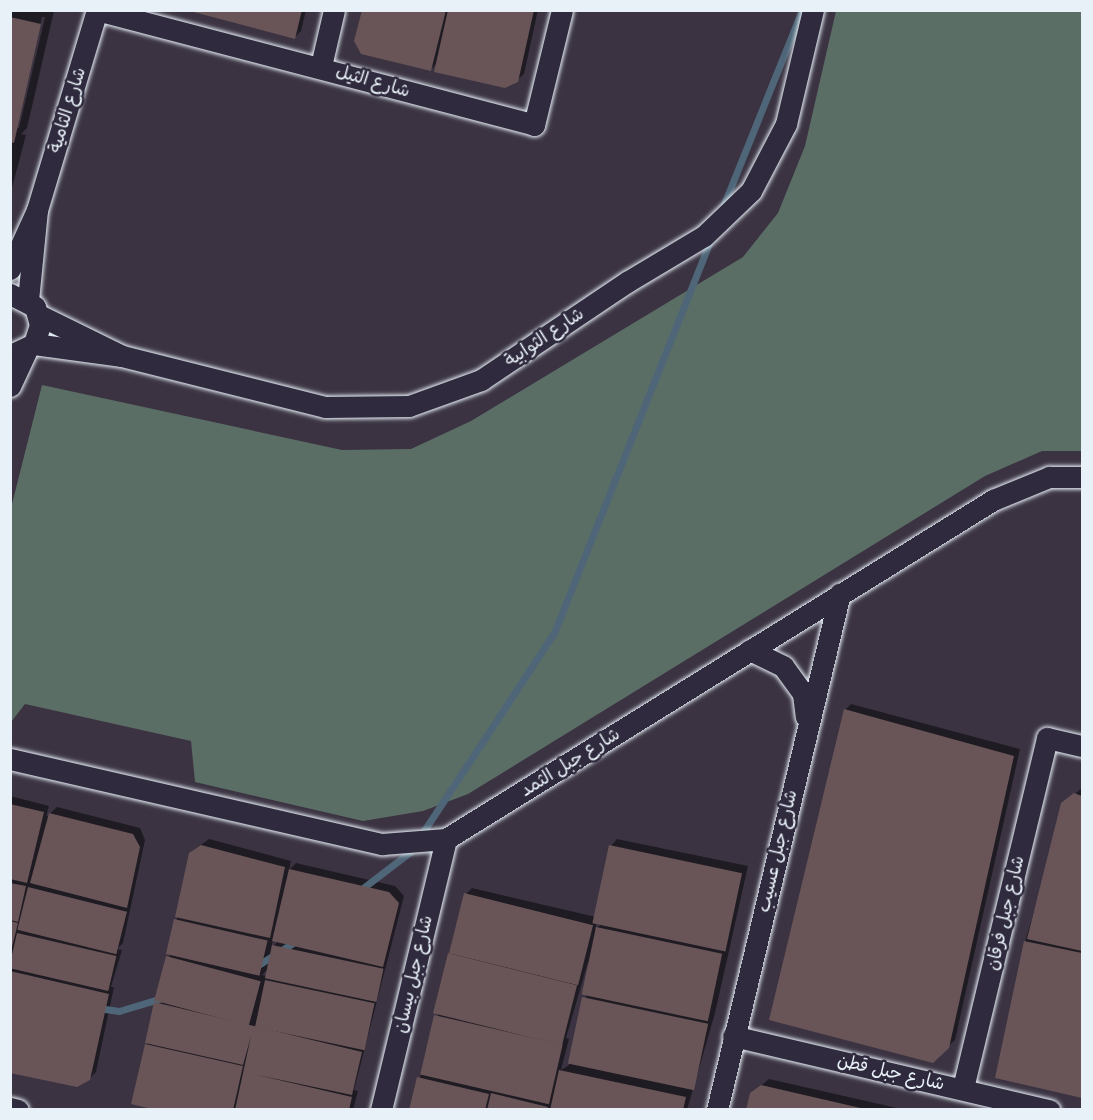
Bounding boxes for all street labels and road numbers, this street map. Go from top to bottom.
street label: شارع الثيل [333,60,413,102]
street label: شارع الثامية [44,65,90,155]
street label: شارع الثوابية [500,303,588,371]
street label: شارع جبل الثمد [516,723,624,801]
street label: شارع جبل عسيب [752,788,802,914]
street label: شارع جبل فرقان [981,854,1029,972]
street label: شارع جبل بيسان [389,913,437,1035]
street label: شارع جبل قطن [835,1049,947,1095]

